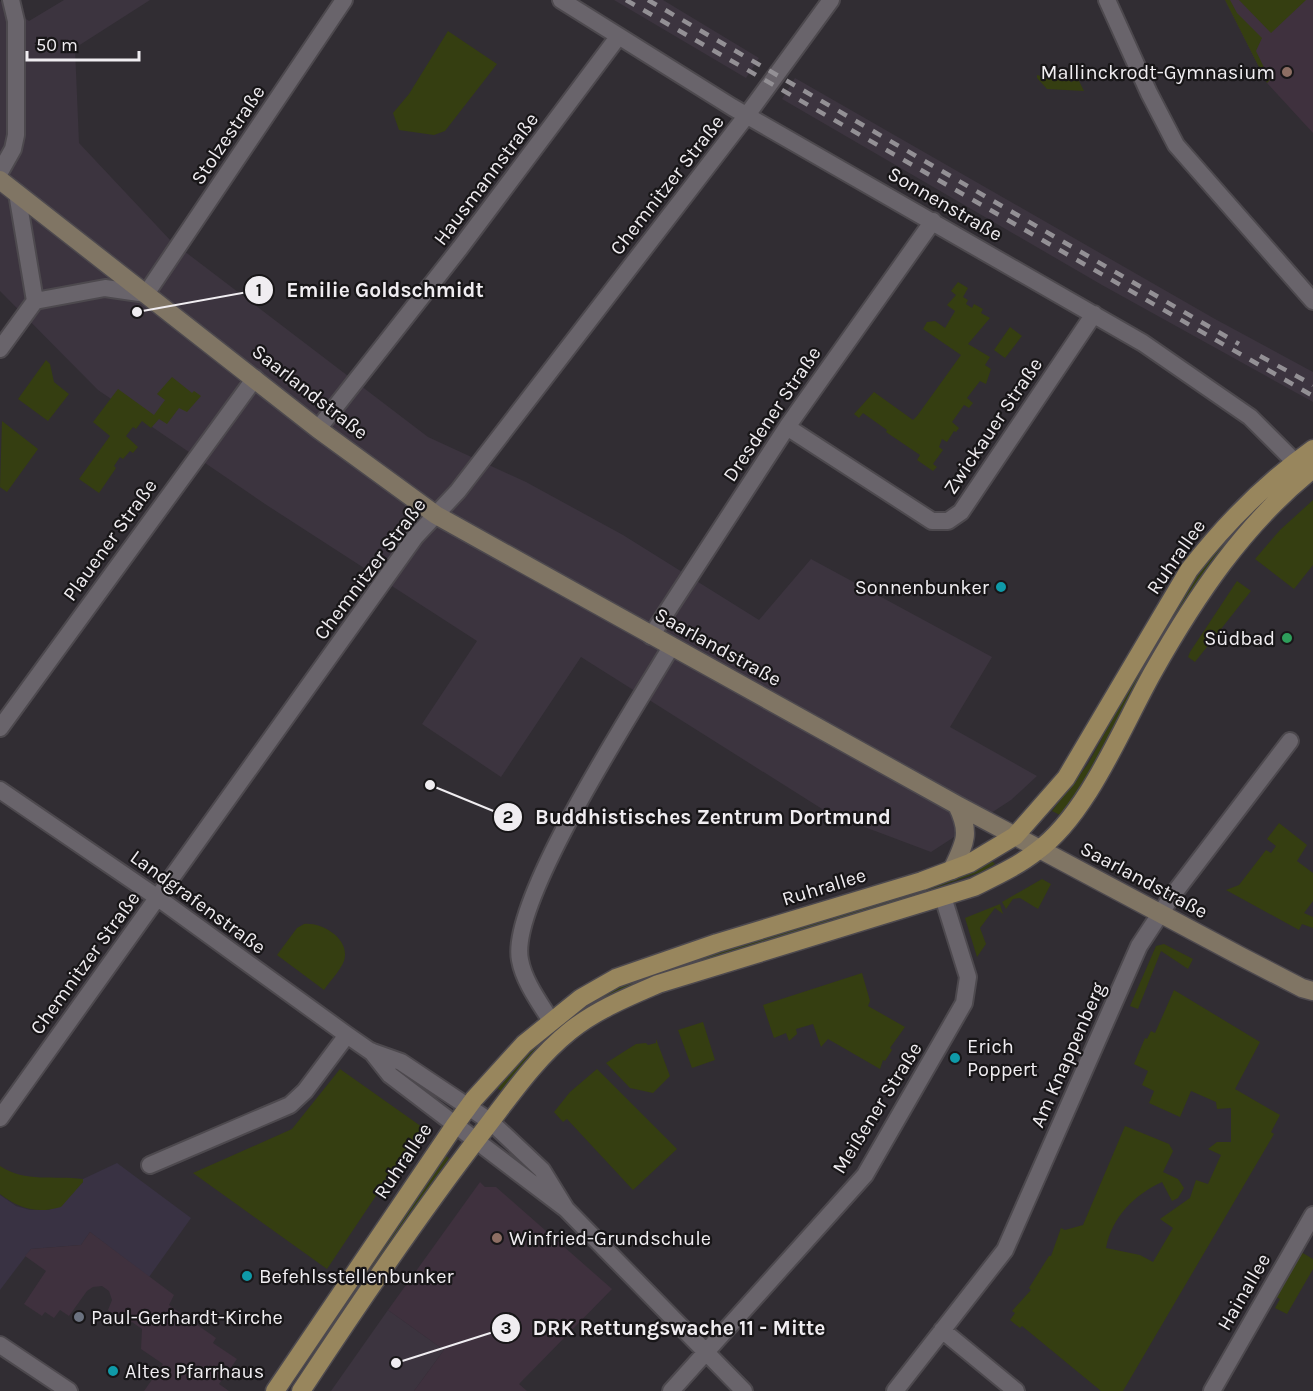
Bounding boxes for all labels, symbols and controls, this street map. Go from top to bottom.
scale bar [27,24,140,62]
text: 50 m [36,34,78,56]
place label: Mallinckrodt-Gymnasium [1040,61,1275,84]
marker: Mallinckrodt-Gymnasium [1280,65,1294,79]
street label: Stolzestraße [186,81,270,189]
street label: Hausmannstraße [429,108,543,250]
street label: Chemnitzer Straße [605,111,729,259]
street label: Sonnenstraße [884,162,1006,246]
callout: Emilie Goldschmidt [244,270,496,309]
text: Emilie Goldschmidt [286,278,484,302]
text: 1 [256,279,262,301]
street label: Saarlandstraße [247,340,373,444]
street label: Dresdener Straße [718,342,826,486]
street label: Zwickauer Straße [939,353,1047,499]
street label: Plauener Straße [58,475,162,605]
street label: Chemnitzer Straße [309,494,431,644]
street label: Ruhrallee [1142,515,1210,599]
place label: Sonnenbunker [855,576,990,599]
marker: Sonnenbunker [994,580,1008,594]
street label: Saarlandstraße [651,603,785,691]
place label: Südbad [1204,627,1275,650]
marker: Südbad [1280,631,1294,645]
callout: Buddhistisches Zentrum Dortmund [493,797,903,836]
text: Buddhistisches Zentrum Dortmund [535,805,891,829]
text: 2 [503,806,513,828]
street label: Saarlandstraße [1076,837,1212,923]
street label: Landgrafenstraße [126,845,270,959]
street label: Ruhrallee [779,863,869,911]
street label: Chemnitzer Straße [25,887,145,1039]
street label: Am Knappenberg [1026,979,1110,1131]
place label: Erich Poppert [967,1035,1038,1081]
street label: Meißener Straße [827,1038,927,1178]
marker: Erich Poppert [948,1051,962,1065]
street label: Ruhrallee [369,1119,437,1203]
place label: Winfried-Grundschule [509,1227,711,1250]
marker: Winfried-Grundschule [490,1231,504,1245]
street label: Hainallee [1213,1249,1275,1335]
place label: Befehlsstellenbunker [259,1265,454,1288]
marker: Befehlsstellenbunker [240,1269,254,1283]
place label: Paul-Gerhardt-Kirche [91,1306,283,1329]
callout: DRK Rettungswache 11 - Mitte [491,1308,838,1347]
marker: Paul-Gerhardt-Kirche [72,1310,86,1324]
text: DRK Rettungswache 11 - Mitte [533,1316,825,1340]
text: 3 [500,1317,512,1339]
place label: Altes Pfarrhaus [125,1360,264,1383]
marker: Altes Pfarrhaus [106,1364,120,1378]

